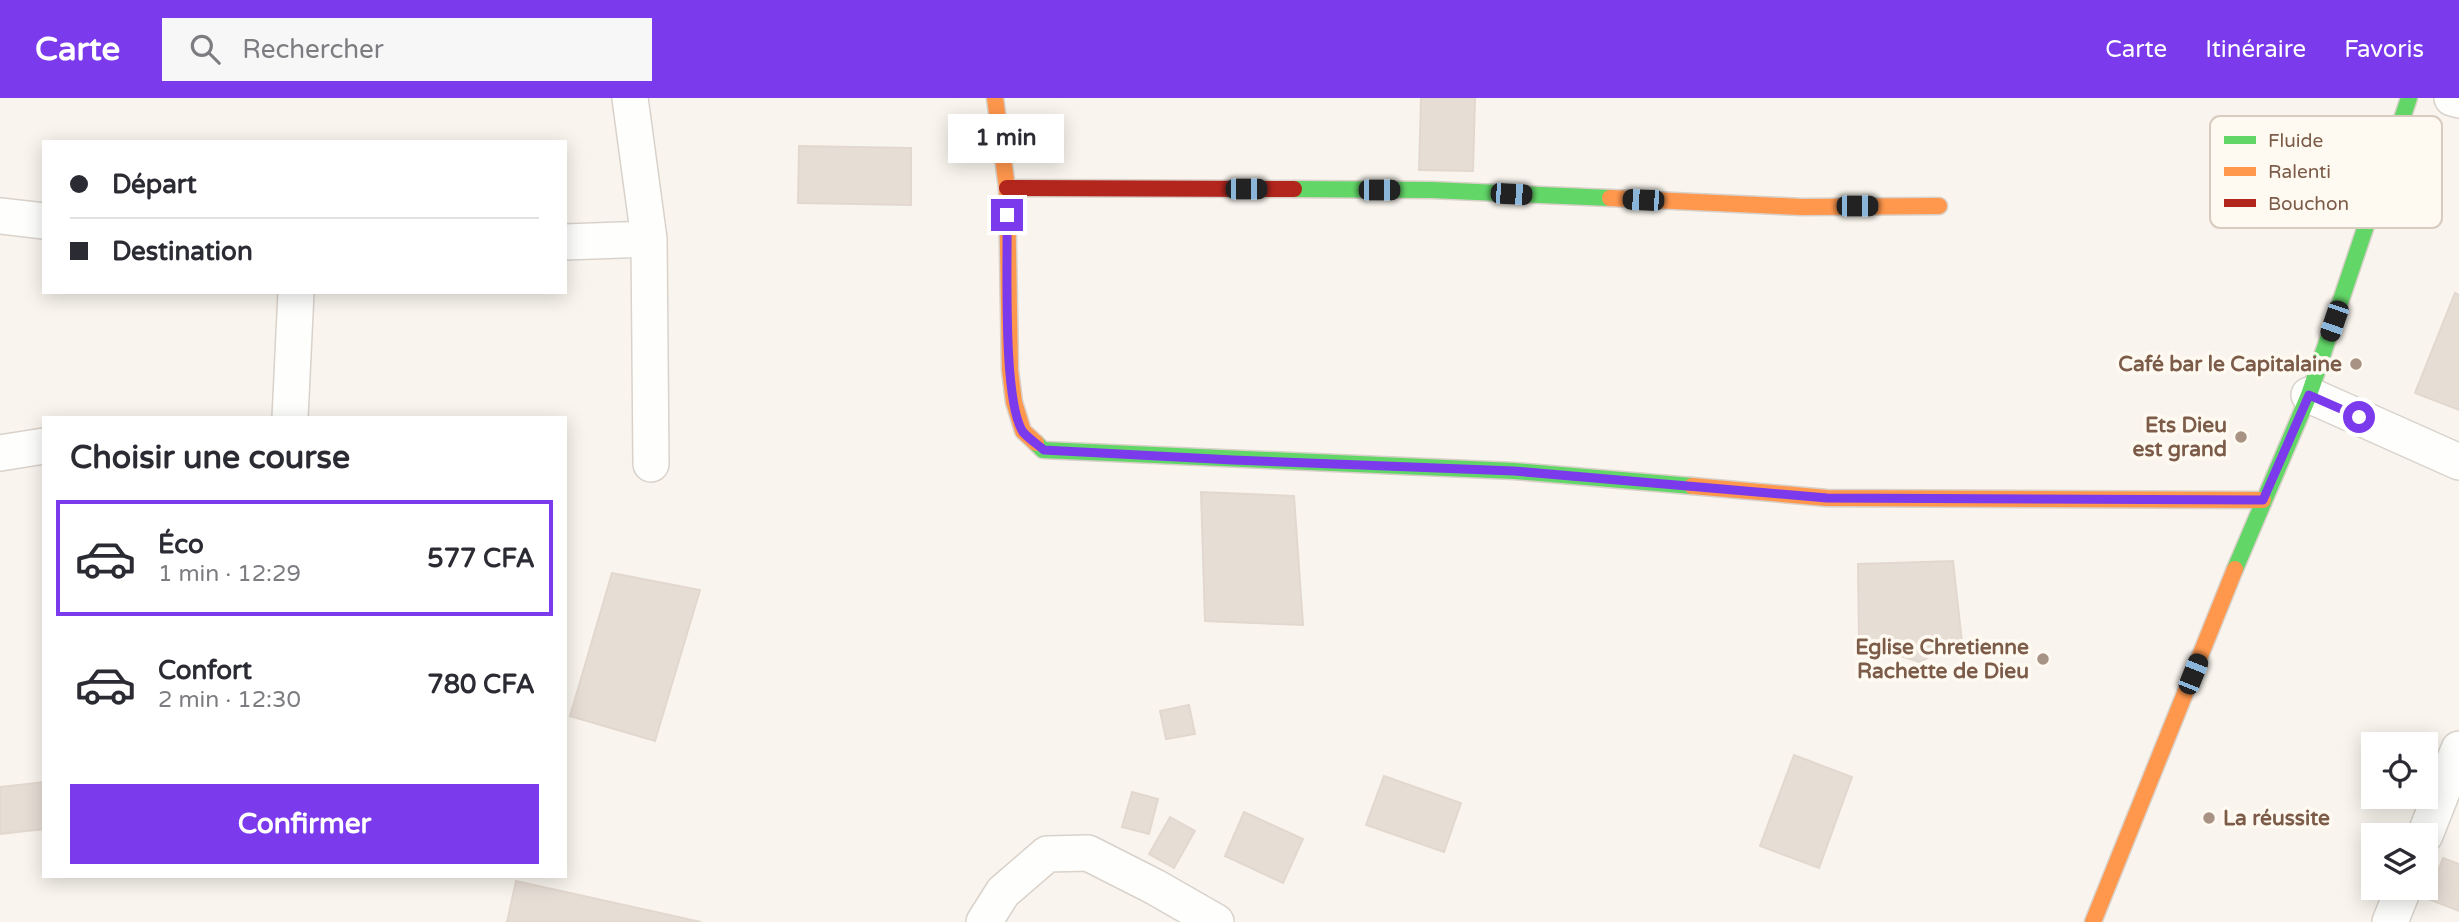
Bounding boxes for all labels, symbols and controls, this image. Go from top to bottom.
search box [162,18,652,81]
text: Carte [35,30,120,69]
icon: search [186,30,224,68]
text: Rechercher [242,34,384,65]
text: Carte [2105,35,2167,64]
text: Itinéraire [2205,35,2306,64]
text: Favoris [2344,35,2424,64]
callout: 1 min [949,114,1065,162]
legend [2210,116,2442,228]
text: 1 min [975,124,1037,152]
text: Fluide [2268,130,2323,152]
text: Ralenti [2268,161,2331,183]
text: Départ [112,169,197,200]
car [1226,179,1268,200]
car [1359,180,1401,201]
car [1490,182,1533,206]
car [1622,189,1665,211]
text: Bouchon [2268,193,2349,215]
car [1837,196,1879,217]
route end [991,199,1023,231]
text: Destination [112,236,253,267]
car [2318,298,2351,344]
place label: Café bar le Capitalaine [2118,352,2342,377]
marker: Café bar le Capitalaine [2348,356,2364,372]
route start [2343,401,2375,433]
place label: Ets Dieu est grand [2133,413,2227,462]
marker: Ets Dieu est grand [2233,429,2249,445]
text: Choisir une course [70,439,350,477]
icon: car [74,527,137,590]
text: Éco [158,529,204,560]
text: 577 CFA [427,543,535,574]
text: 1 min · 12:29 [158,560,301,588]
place label: Eglise Chretienne Rachette de Dieu [1855,635,2029,684]
marker: Eglise Chretienne Rachette de Dieu [2035,651,2051,667]
car [2176,651,2211,697]
icon: car [74,653,137,716]
text: Confort [158,655,252,686]
text: 780 CFA [427,669,535,700]
text: 2 min · 12:30 [158,686,301,714]
map controls [2361,732,2438,900]
button: locate [2361,732,2438,809]
button: Confirmer [70,784,539,864]
place label: La réussite [2223,806,2330,831]
marker: La réussite [2201,810,2217,826]
button: layers [2361,823,2438,900]

